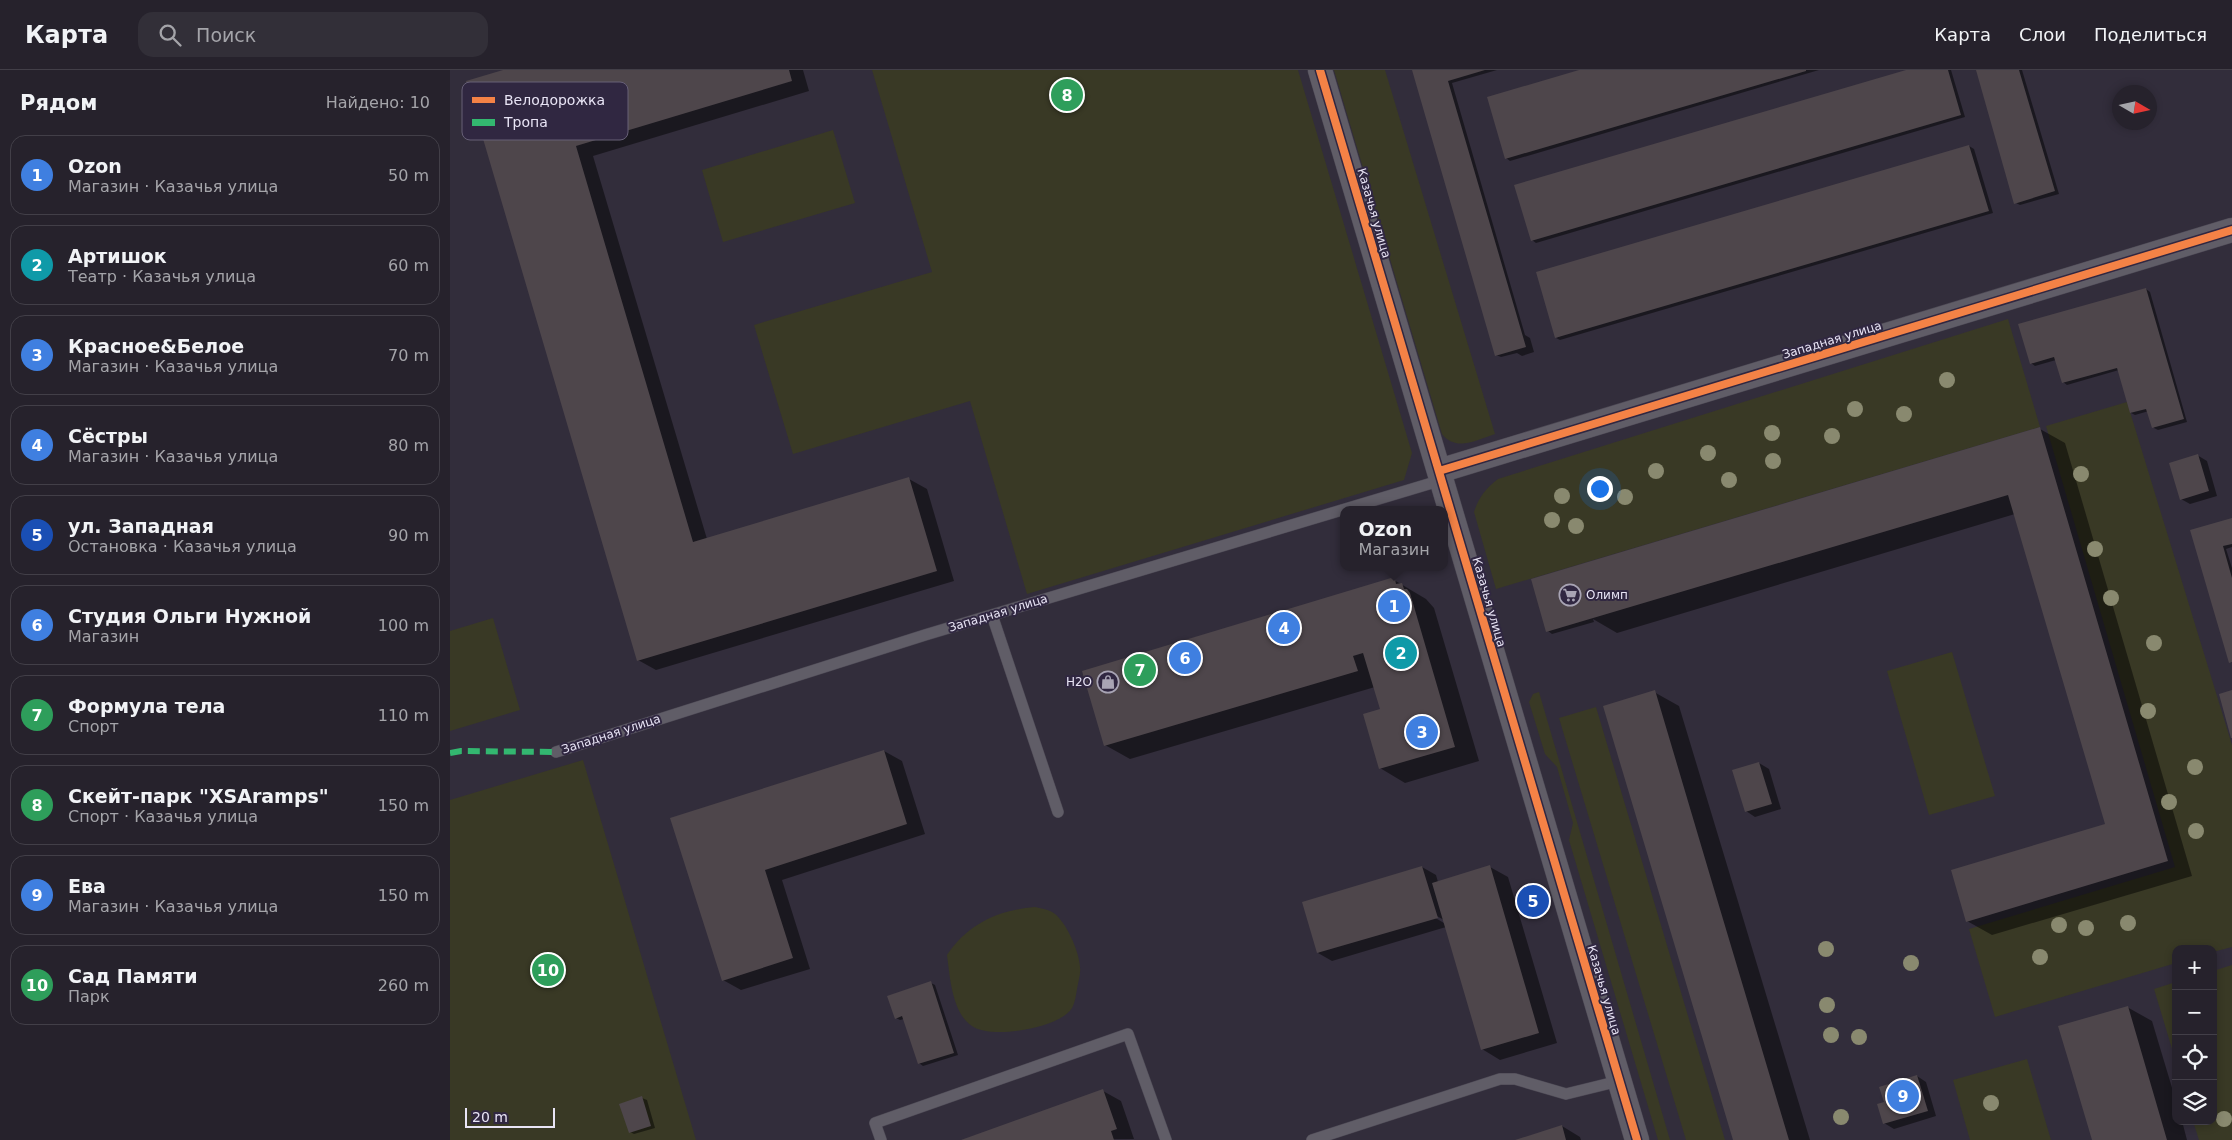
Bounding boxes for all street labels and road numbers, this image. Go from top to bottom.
street label: Казачья улица [1354,166,1394,260]
street label: Западная улица [1781,318,1883,362]
street label: Казачья улица [1469,555,1509,649]
street label: Западная улица [947,591,1049,635]
street label: Западная улица [560,711,662,757]
street label: Казачья улица [1584,943,1624,1037]

